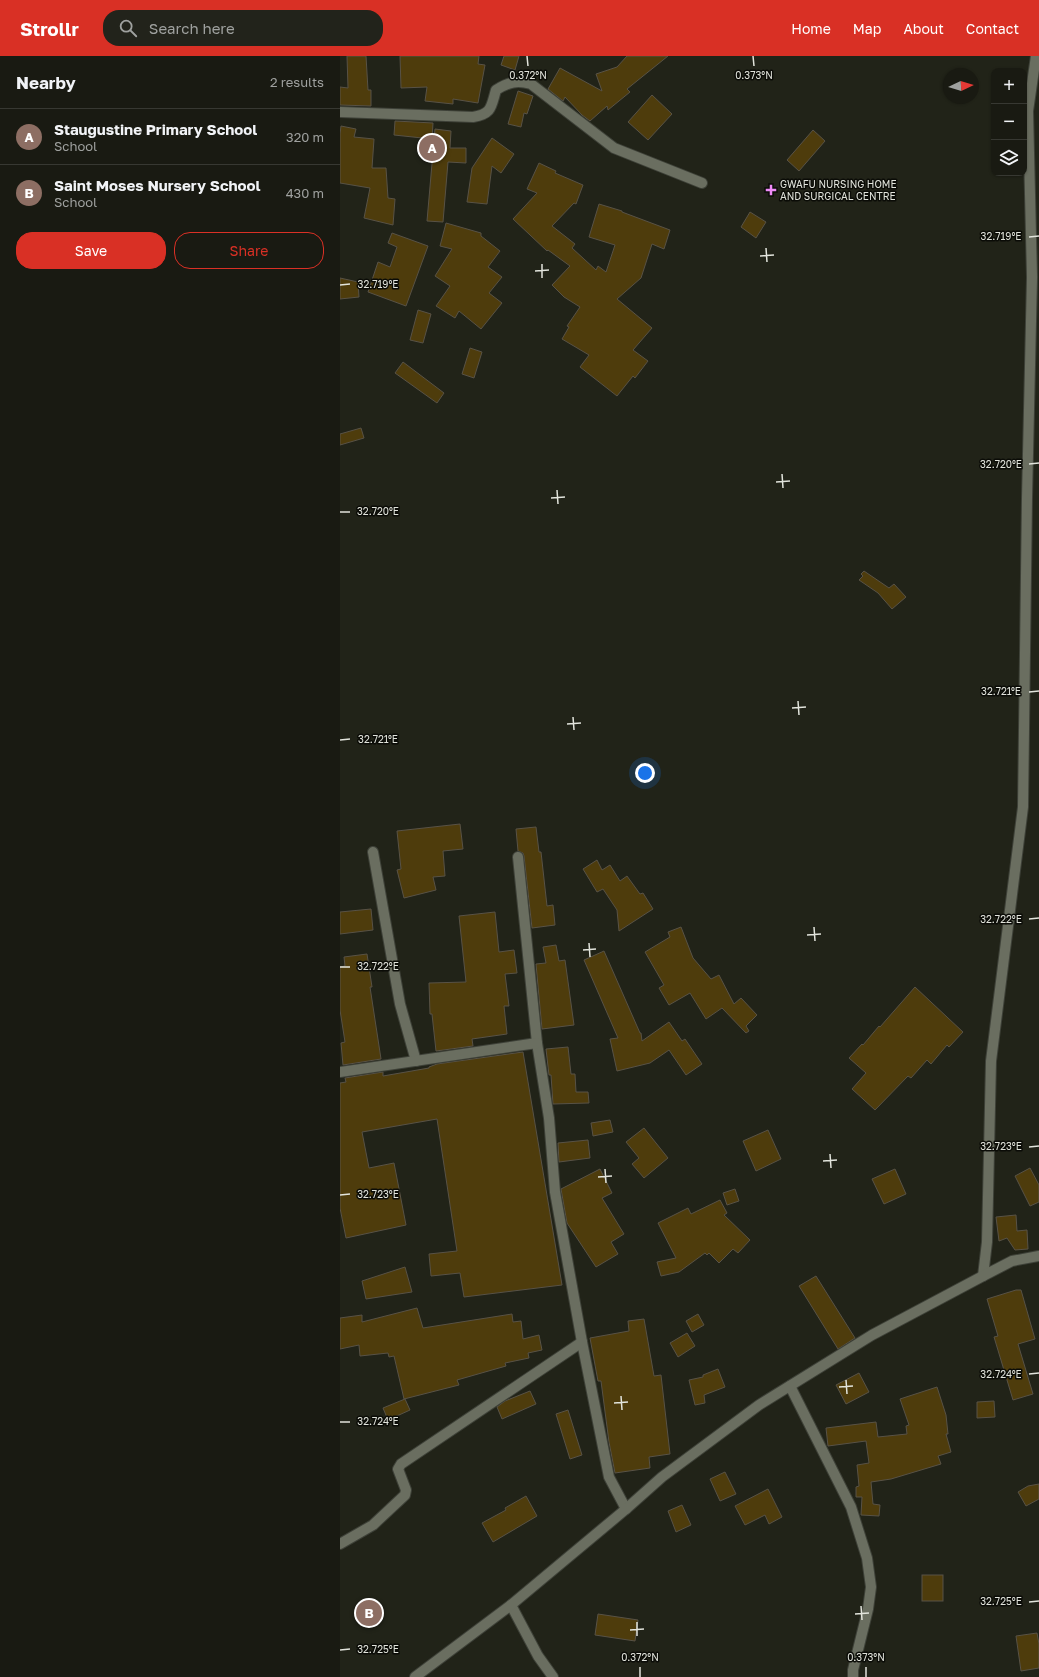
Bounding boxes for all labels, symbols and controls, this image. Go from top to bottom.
search box [103,10,383,46]
text: Strollr [20,17,79,40]
icon: search [117,17,139,39]
text: Search here [149,19,235,37]
text: Home [791,20,831,37]
text: Map [853,20,881,37]
text: About [903,20,944,37]
text: Contact [966,20,1019,37]
north arrow [943,68,979,104]
map controls [991,68,1027,176]
button: + [991,68,1027,104]
text: 0.372°N [509,69,547,81]
text: 0.373°N [735,69,773,81]
text: Nearby [16,72,76,93]
text: 2 results [270,74,324,90]
button: − [991,104,1027,140]
text: Staugustine Primary School [54,120,257,138]
text: A [24,129,34,145]
text: 320 m [286,129,324,145]
pin: A [419,133,445,163]
text: School [54,138,97,154]
button: layers [991,140,1027,176]
text: Saint Moses Nursery School [54,176,261,194]
place label: GWAFU NURSING HOME AND SURGICAL CENTRE [780,178,897,202]
marker: GWAFU NURSING HOME AND SURGICAL CENTRE [765,184,777,196]
text: B [24,185,34,201]
text: 430 m [286,185,324,201]
text: School [54,194,97,210]
text: 32.719°E [981,230,1021,242]
button: Save [16,232,166,269]
button: Share [174,232,324,269]
text: 32.719°E [358,278,398,290]
text: 32.720°E [980,458,1022,470]
text: 32.720°E [357,505,399,517]
text: 32.721°E [981,685,1021,697]
text: 32.721°E [358,733,398,745]
your location [635,763,655,783]
text: 32.722°E [980,913,1022,925]
text: 32.722°E [357,960,399,972]
text: 32.723°E [980,1140,1022,1152]
text: 32.723°E [357,1188,399,1200]
text: 32.724°E [980,1368,1022,1380]
text: 32.724°E [357,1415,399,1427]
text: 32.725°E [980,1595,1022,1607]
pin: B [356,1598,382,1628]
text: 32.725°E [357,1643,399,1655]
text: 0.372°N [621,1651,659,1663]
text: 0.373°N [847,1651,885,1663]

